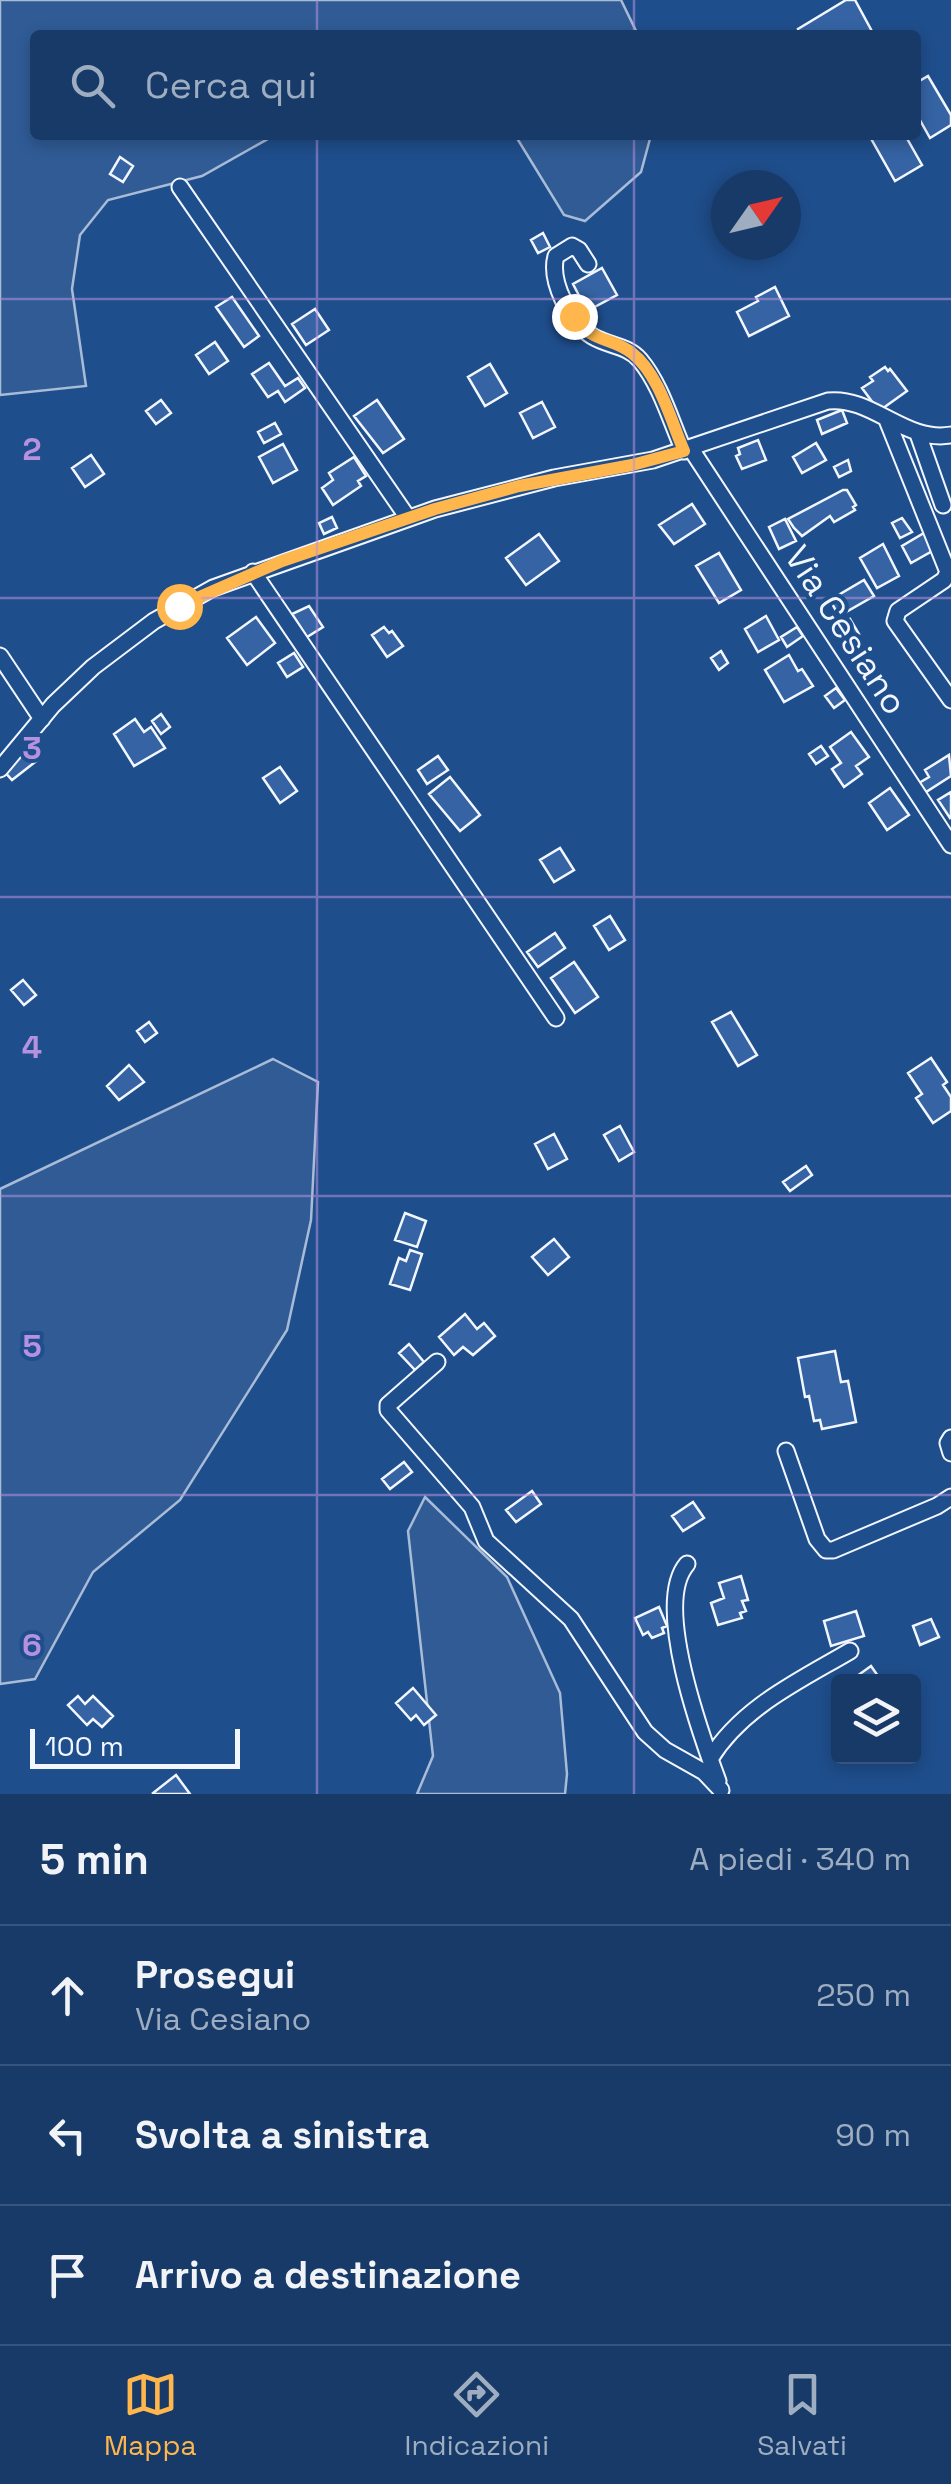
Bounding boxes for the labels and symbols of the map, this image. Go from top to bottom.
north arrow [711,170,801,260]
route end [552,294,598,340]
text: 2 [22,429,42,469]
street label: Via Cesiano [775,537,917,723]
route start [157,584,203,630]
text: 3 [22,728,42,768]
text: 4 [22,1027,42,1067]
text: 5 [22,1326,42,1366]
text: 6 [22,1625,42,1665]
scale bar [30,1724,240,1768]

